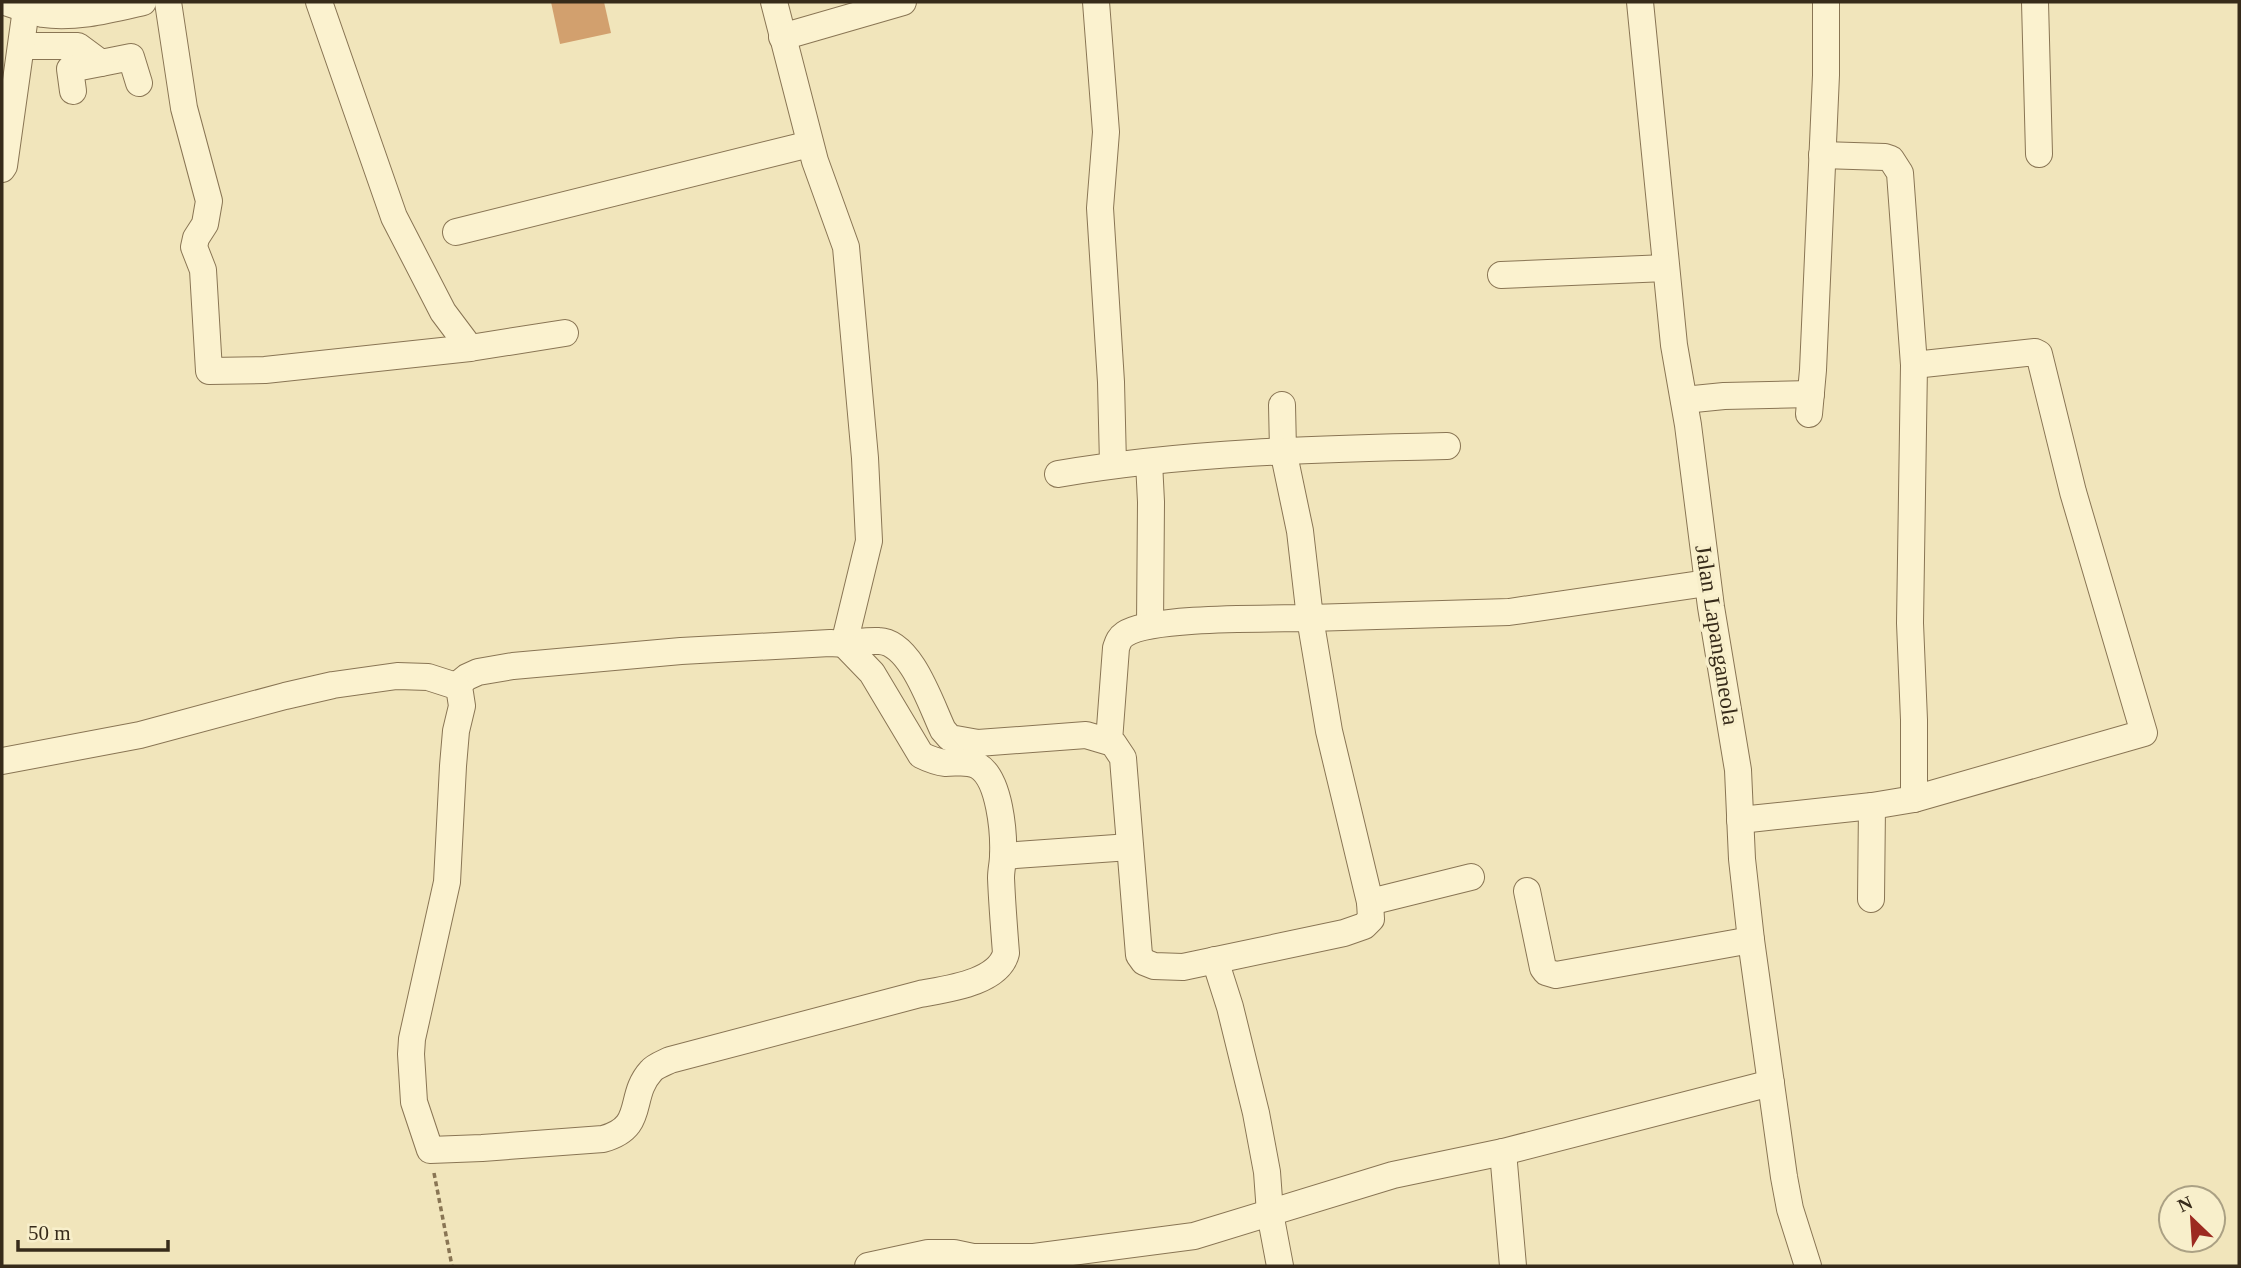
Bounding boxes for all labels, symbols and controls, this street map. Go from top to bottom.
street label: Jalan Lapanganeola [1690,543,1744,727]
north arrow [2157,1184,2227,1254]
text: N [2174,1192,2196,1216]
scale bar [18,1208,168,1252]
text: 50 m [28,1221,71,1245]

